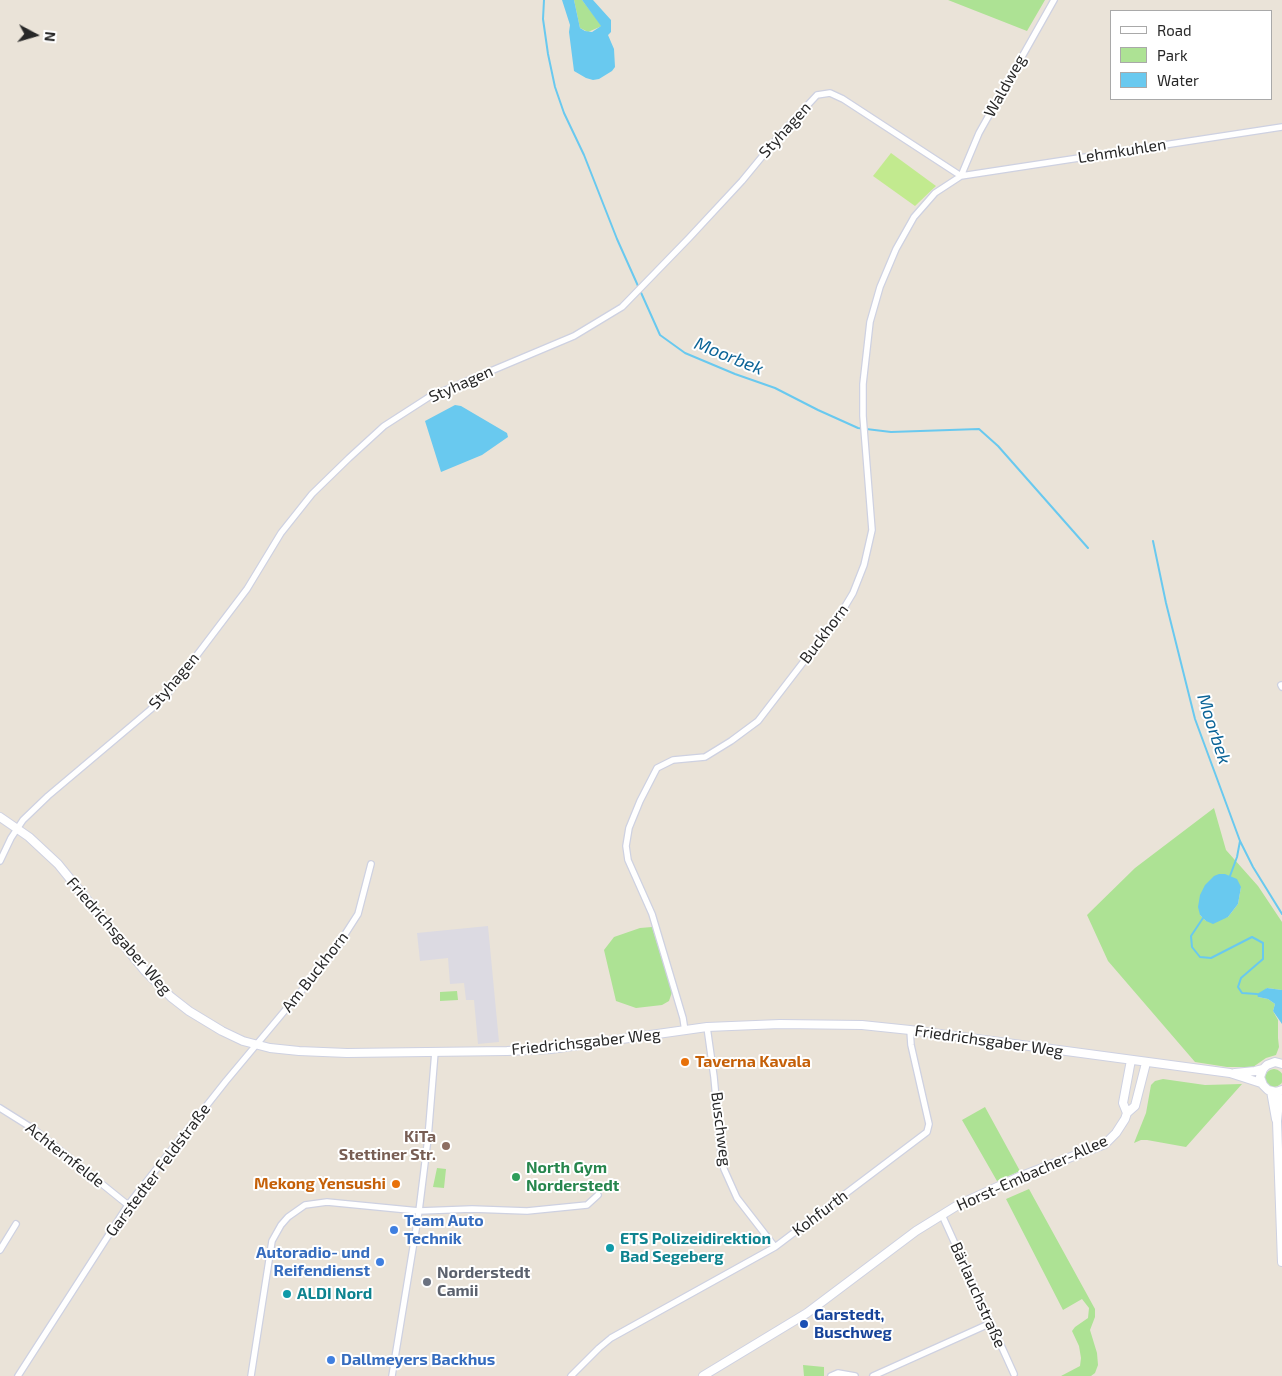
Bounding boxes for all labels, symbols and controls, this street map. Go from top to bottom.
north arrow [10,10,60,60]
legend [1110,10,1272,100]
text: Road [1157,21,1192,39]
text: N [41,31,59,43]
text: Park [1157,46,1188,64]
street label: Waldweg [980,51,1030,121]
text: Water [1157,71,1199,89]
street label: Styhagen [755,98,815,162]
street label: Lehmkuhlen [1076,135,1168,167]
water label: Moorbek [691,332,767,380]
street label: Styhagen [426,361,496,407]
street label: Buckhorn [796,601,852,667]
street label: Styhagen [145,649,203,713]
water label: Moorbek [1193,691,1235,767]
street label: Friedrichsgaber Weg [63,873,175,999]
street label: Am Buckhorn [278,928,352,1016]
street label: Friedrichsgaber Weg [913,1021,1065,1061]
street label: Friedrichsgaber Weg [510,1025,662,1059]
place label: Taverna Kavala [695,1052,811,1072]
marker: Taverna Kavala [679,1056,691,1068]
street label: Buschweg [707,1091,735,1167]
street label: Garstedter Feldstraße [102,1100,214,1240]
street label: Achternfelde [22,1118,108,1192]
place label: KiTa Stettiner Str. [339,1127,436,1165]
street label: Horst-Embacher-Allee [953,1131,1111,1215]
marker: KiTa Stettiner Str. [440,1140,452,1152]
place label: North Gym Norderstedt [526,1158,619,1196]
marker: North Gym Norderstedt [510,1171,522,1183]
place label: Mekong Yensushi [254,1174,386,1194]
marker: Mekong Yensushi [390,1178,402,1190]
street label: Kohfurth [788,1186,852,1240]
place label: Team Auto Technik [404,1211,484,1249]
marker: Team Auto Technik [388,1224,400,1236]
place label: ETS Polizeidirektion Bad Segeberg [620,1229,771,1267]
street label: Bärlauchstraße [946,1239,1010,1351]
marker: ETS Polizeidirektion Bad Segeberg [604,1242,616,1254]
place label: Autoradio- und Reifendienst [256,1243,370,1281]
marker: Autoradio- und Reifendienst [374,1256,386,1268]
place label: Norderstedt Camii [437,1263,530,1301]
marker: Norderstedt Camii [421,1276,433,1288]
place label: ALDI Nord [297,1284,372,1304]
marker: ALDI Nord [281,1288,293,1300]
place label: Garstedt, Buschweg [814,1305,892,1343]
marker: Garstedt, Buschweg [798,1318,810,1330]
place label: Dallmeyers Backhus [341,1350,495,1370]
marker: Dallmeyers Backhus [325,1354,337,1366]

